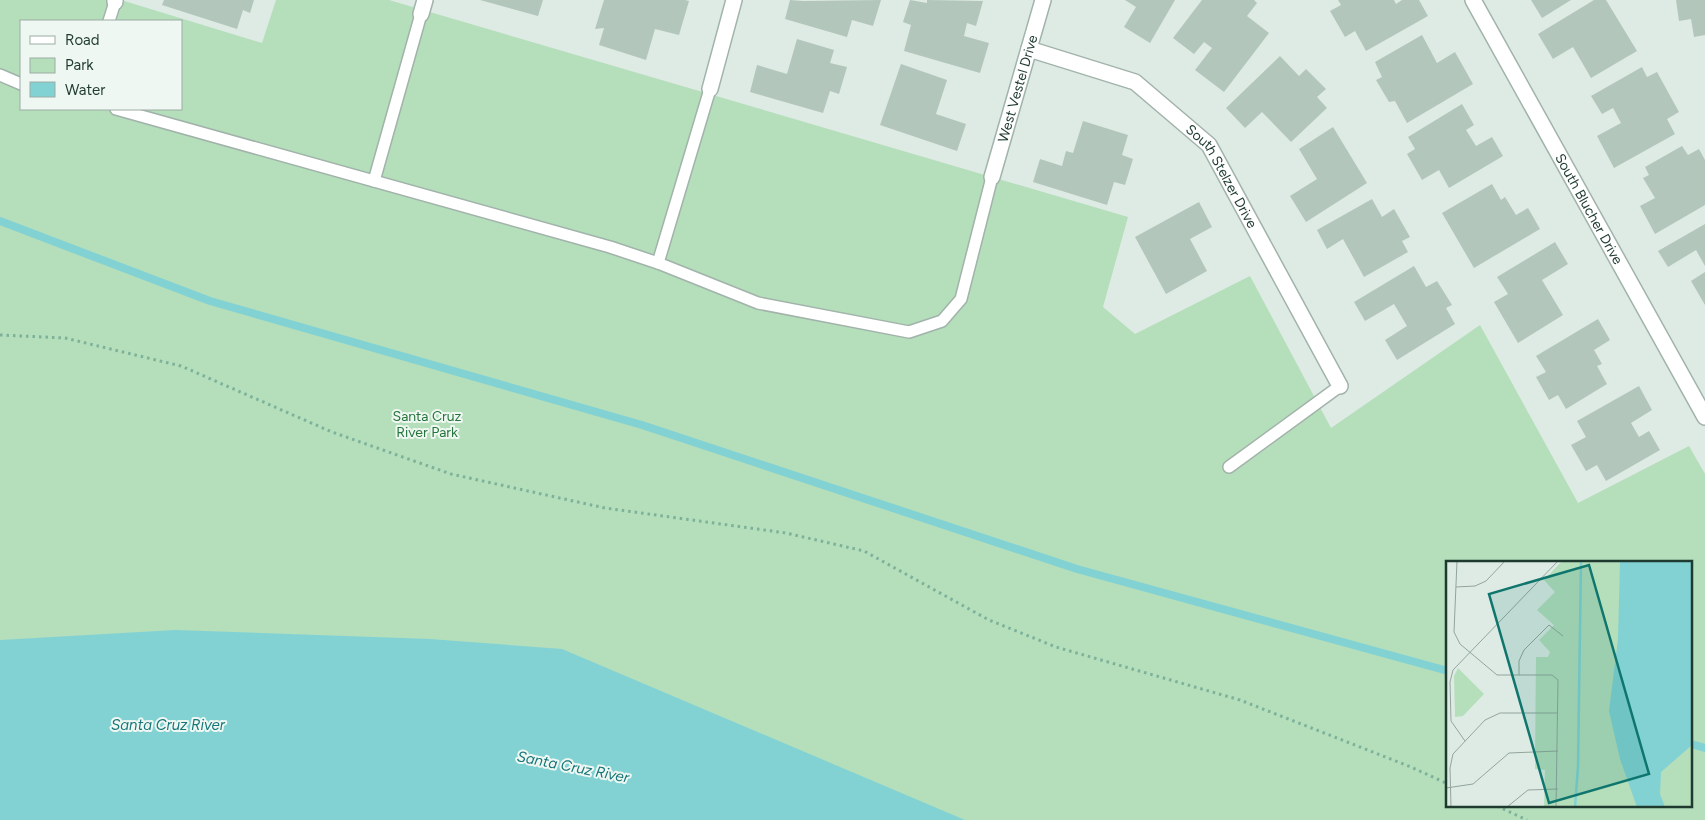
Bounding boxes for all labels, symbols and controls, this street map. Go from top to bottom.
legend [20,20,182,110]
text: Road [65,31,100,49]
street label: West Vestel Drive [994,33,1042,144]
text: Park [65,56,94,74]
text: Water [65,81,105,99]
street label: South Stelzer Drive [1182,121,1261,232]
street label: South Blucher Drive [1551,151,1627,268]
park label: Santa Cruz River Park [393,408,462,441]
inset map [1446,561,1692,808]
water label: Santa Cruz River [111,716,226,734]
water label: Santa Cruz River [515,747,631,787]

